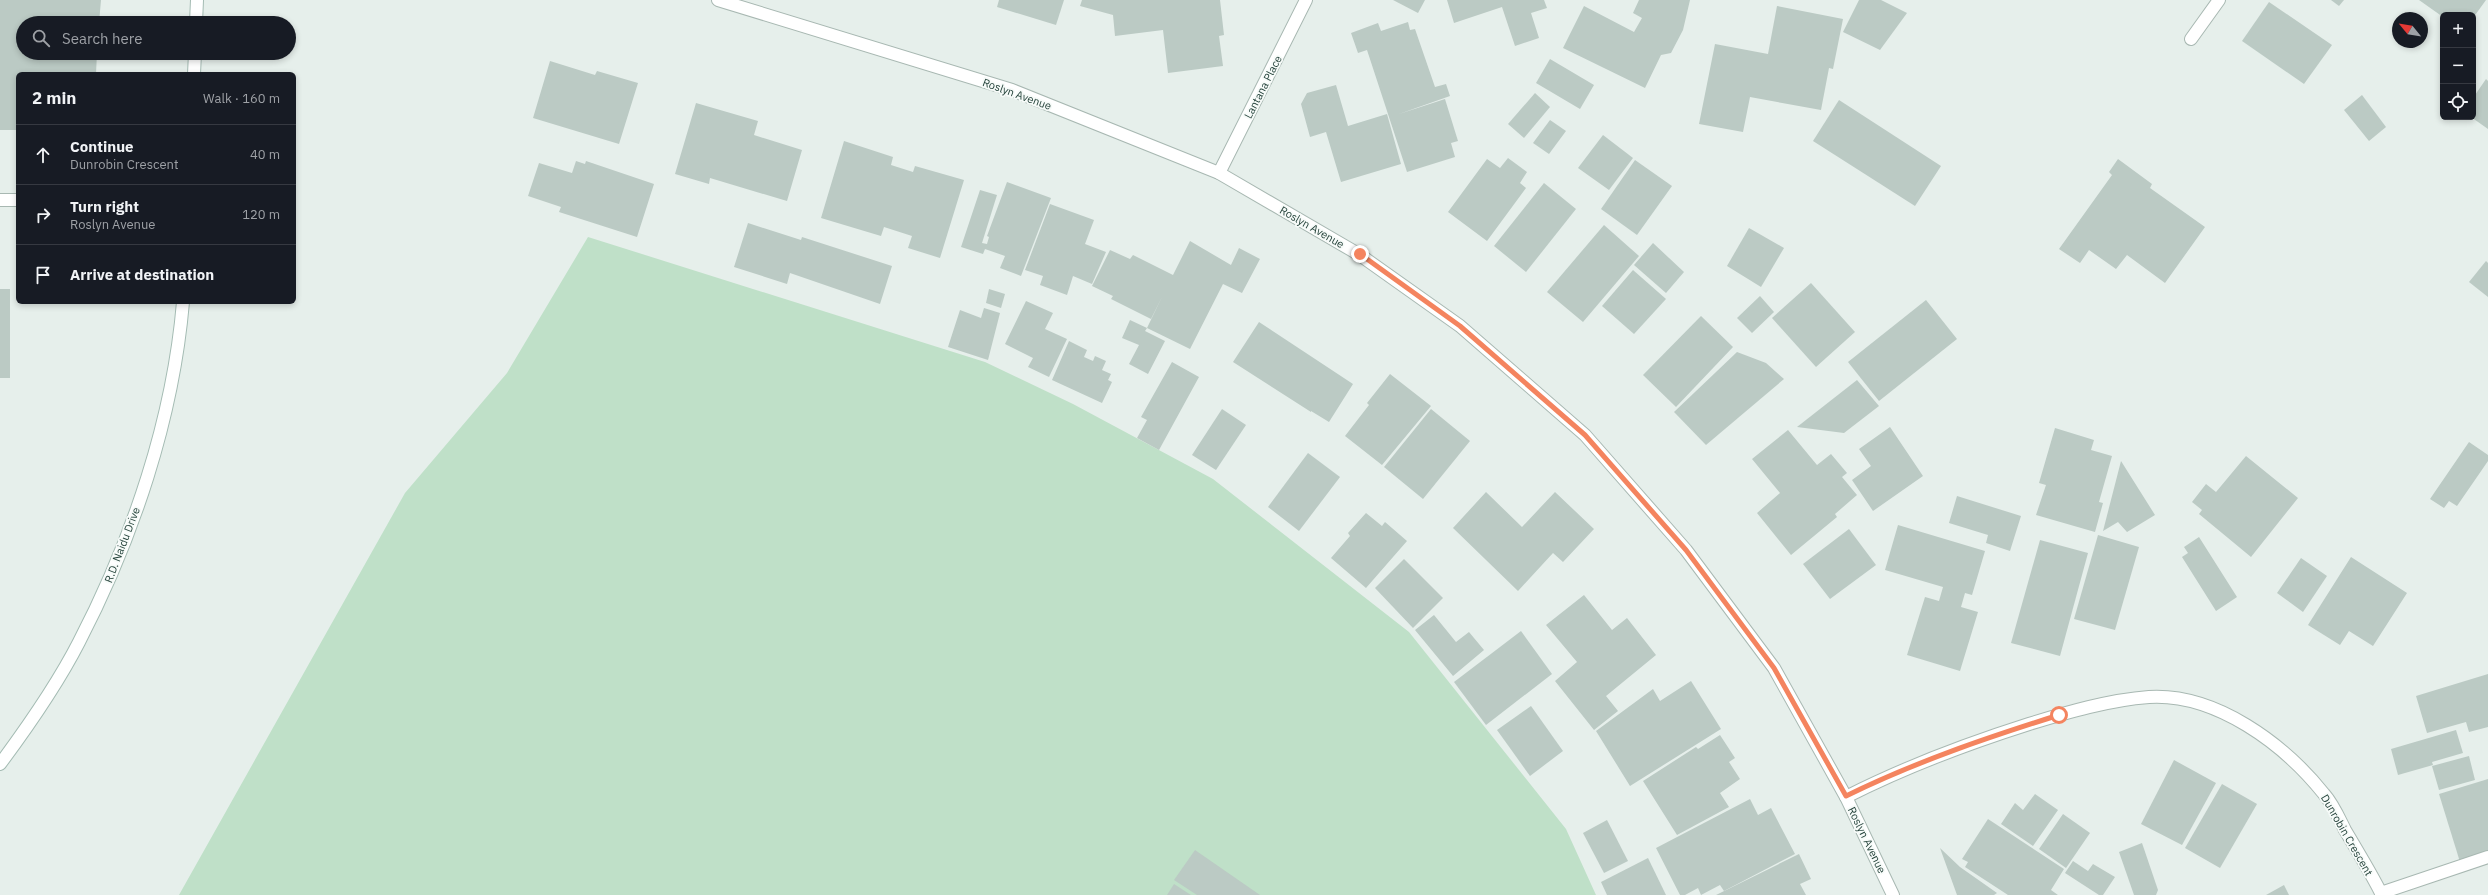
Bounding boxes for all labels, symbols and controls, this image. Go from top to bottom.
north arrow [2392,12,2428,48]
map controls [2440,12,2476,120]
button: + [2440,12,2476,48]
search box [16,16,296,60]
icon: search [30,27,52,49]
text: Search here [62,29,142,48]
button: − [2440,48,2476,84]
street label: Lantana Place [1241,53,1285,121]
street label: Roslyn Avenue [981,75,1053,113]
button: locate [2440,84,2476,120]
text: 2 min [32,87,76,109]
text: Walk · 160 m [203,90,280,107]
text: Continue [70,137,134,156]
icon: ahead [32,144,54,166]
text: 40 m [250,146,280,163]
text: Dunrobin Crescent [70,156,179,173]
text: Turn right [70,197,139,216]
street label: Roslyn Avenue [1277,203,1347,251]
icon: right [32,204,54,226]
text: 120 m [242,206,280,223]
text: Roslyn Avenue [70,216,156,233]
route end [1351,245,1369,263]
icon: arrive [32,264,54,286]
text: Arrive at destination [70,265,214,284]
street label: R.D. Naidu Drive [101,505,143,585]
route start [2050,706,2068,724]
street label: Dunrobin Crescent [2318,792,2376,878]
street label: Roslyn Avenue [1845,804,1889,876]

